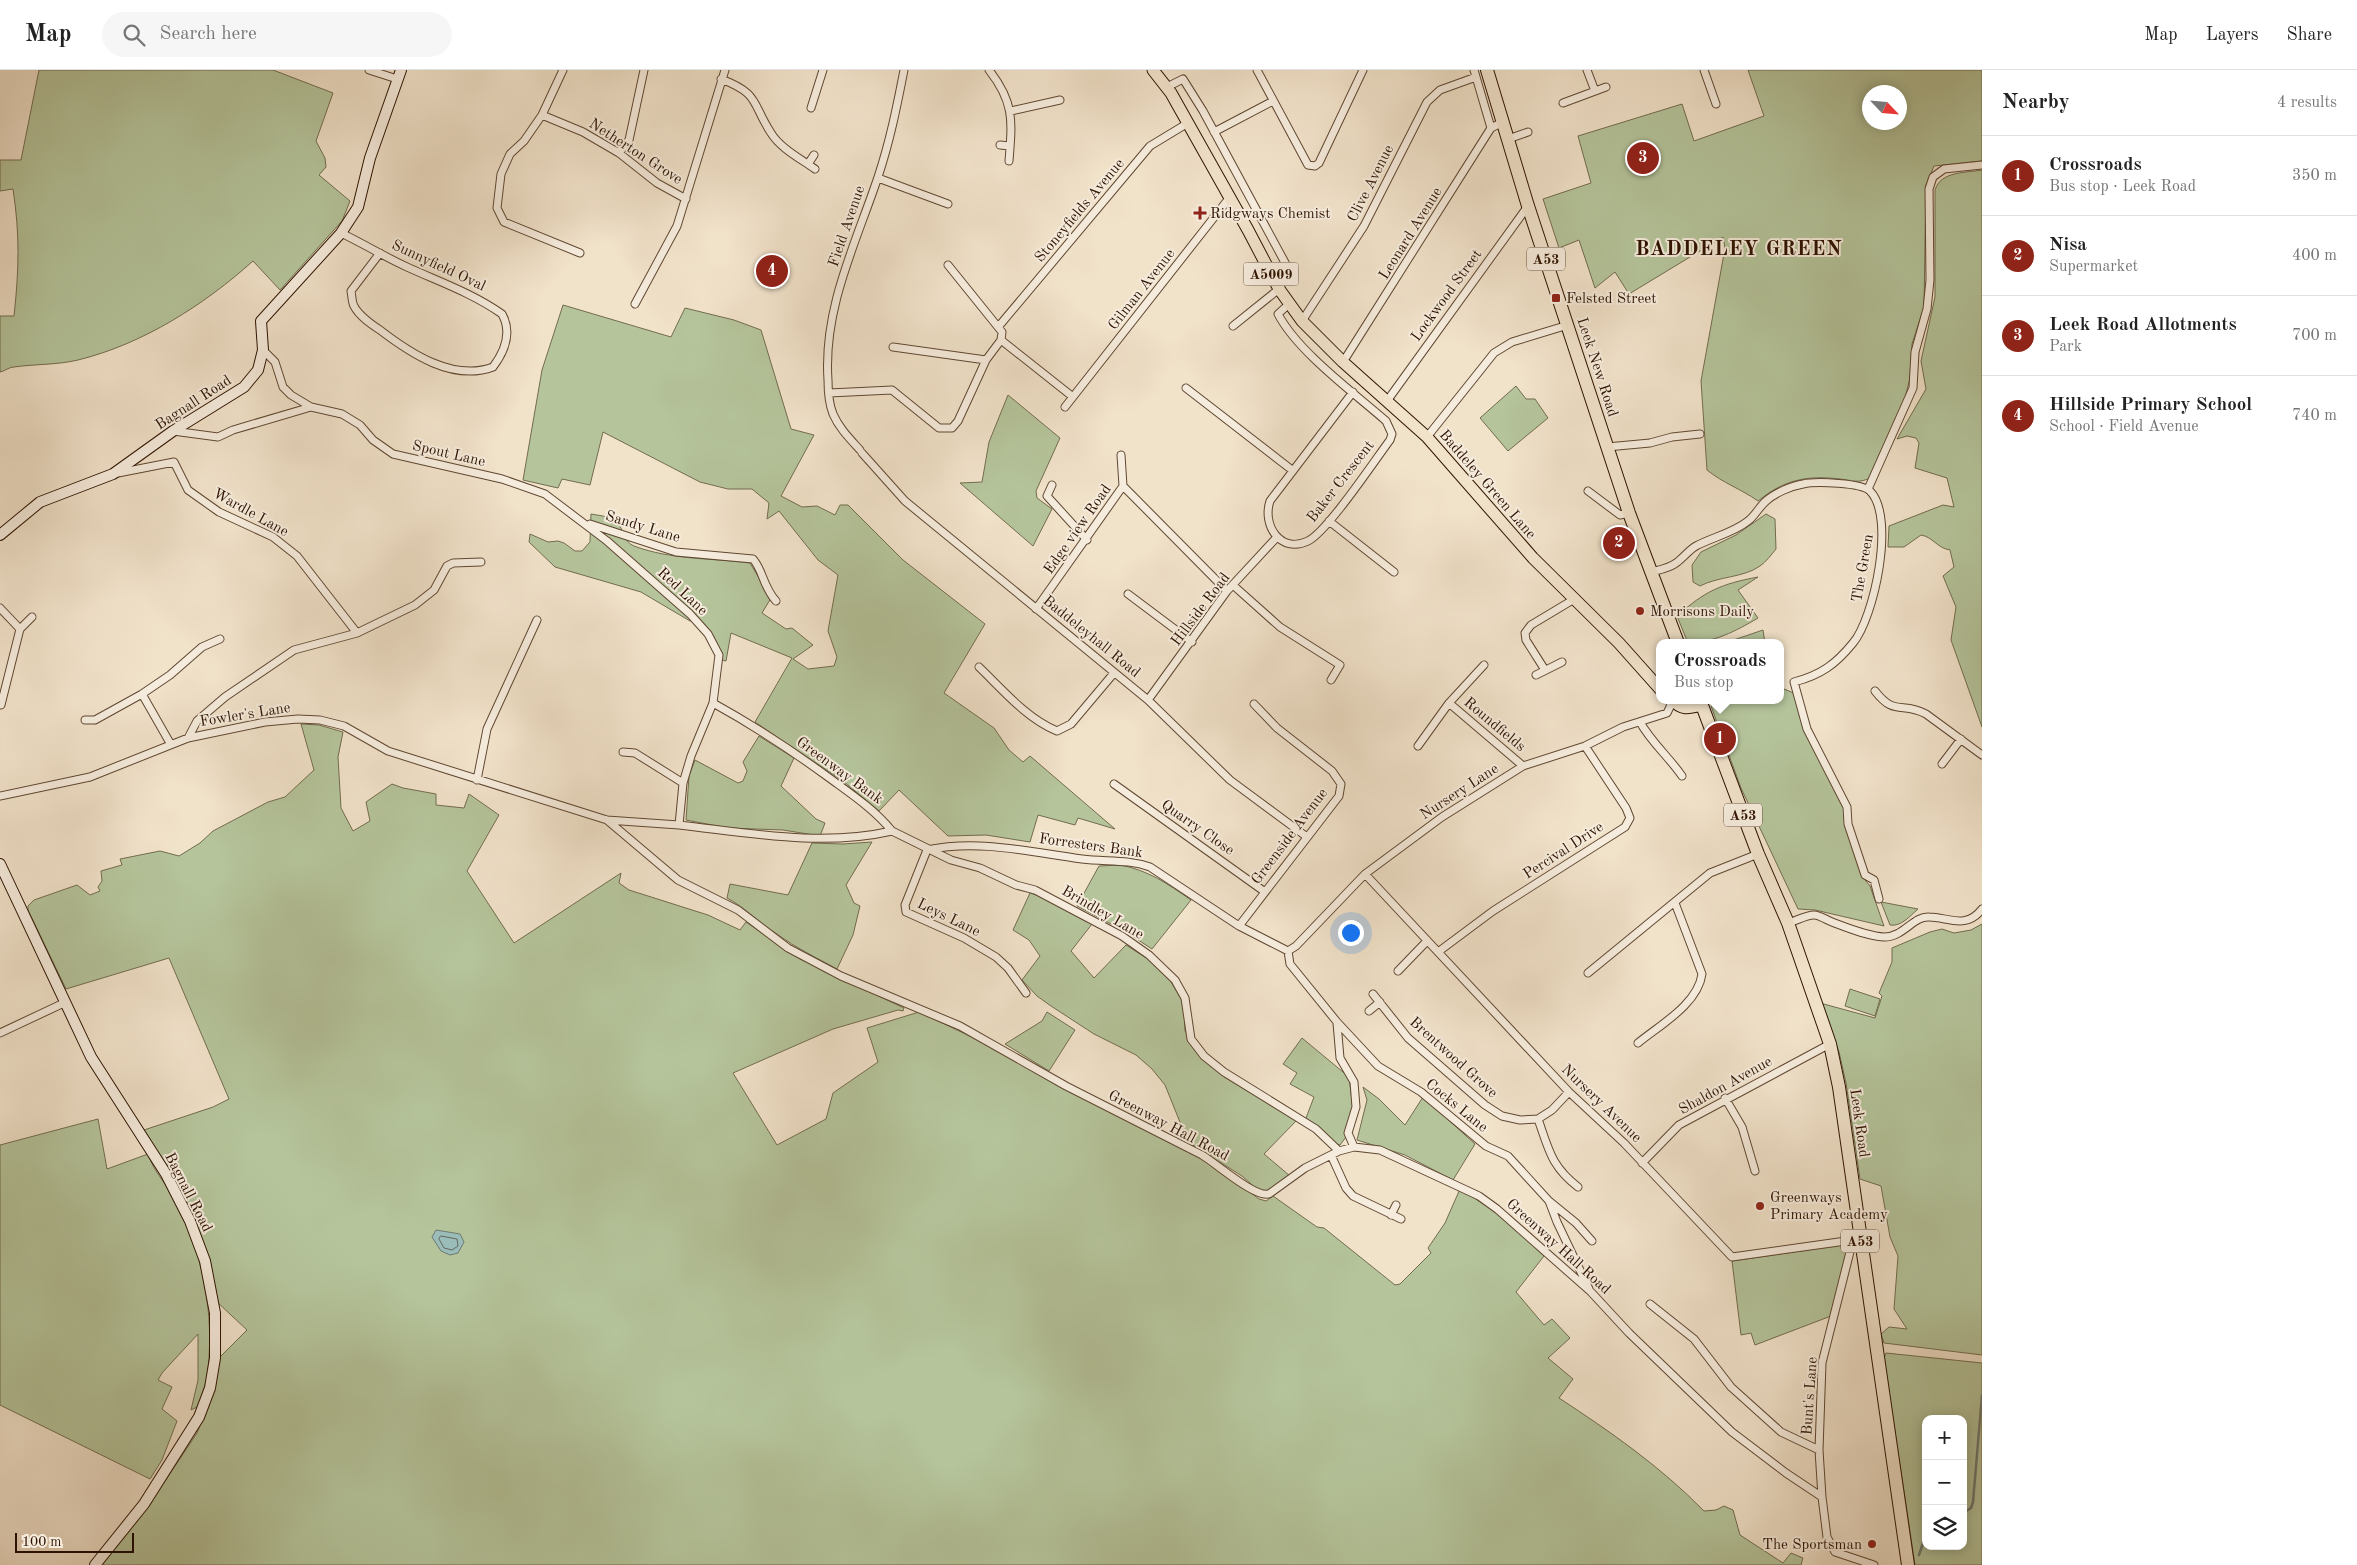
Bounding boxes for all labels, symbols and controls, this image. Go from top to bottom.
search box [102,12,452,57]
icon: search [120,21,148,49]
text: Map [25,23,72,47]
text: Search here [160,25,257,44]
text: Map [2144,26,2178,44]
text: Layers [2206,26,2258,44]
text: Share [2286,26,2332,44]
north arrow [1862,85,1907,130]
text: Nearby [2002,92,2070,113]
text: 4 results [2277,95,2337,111]
street label: Netherton Grove [586,117,685,188]
pin: 3 [1627,139,1659,177]
street label: Clive Avenue [1346,143,1397,225]
street label: Stoneyfields Avenue [1033,156,1128,266]
text: Crossroads [2049,156,2142,175]
text: 1 [2013,168,2023,184]
text: 350 m [2292,168,2337,184]
text: Bus stop · Leek Road [2049,179,2196,195]
street label: Field Avenue [827,184,868,269]
street label: Leonard Avenue [1377,185,1446,283]
marker: Ridgways Chemist [1194,207,1206,219]
place label: Ridgways Chemist [1210,207,1331,222]
text: Nisa [2049,236,2087,255]
street label: Sunnyfield Oval [389,238,488,295]
district label: BADDELEY GREEN [1635,240,1843,260]
street label: Gilman Avenue [1106,247,1178,333]
street label: Lockwood Street [1409,247,1485,345]
road number: A53 [1527,248,1565,270]
text: 2 [2013,248,2023,264]
text: 400 m [2292,248,2337,264]
pin: 4 [756,252,788,290]
text: Supermarket [2049,259,2138,275]
road number: A5009 [1244,262,1298,285]
marker: Felsted Street [1550,292,1562,304]
place label: Felsted Street [1566,292,1656,307]
street label: Leek New Road [1573,316,1620,419]
text: Leek Road Allotments [2049,316,2237,335]
text: 3 [2013,328,2023,344]
text: 700 m [2292,328,2337,344]
text: Park [2049,339,2082,355]
street label: Bagnall Road [153,373,235,433]
text: Hillside Primary School [2049,396,2252,415]
text: 4 [2013,408,2023,424]
text: 740 m [2292,408,2337,424]
text: School · Field Avenue [2049,419,2199,435]
street label: Baddeley Green Lane [1436,428,1538,542]
street label: Baker Crescent [1305,438,1378,526]
street label: Spout Lane [411,439,487,470]
street label: Edge view Road [1042,482,1115,577]
street label: Wardle Lane [210,486,291,540]
street label: Sandy Lane [603,509,682,546]
pin: 2 [1603,524,1635,562]
street label: The Green [1850,533,1877,603]
street label: Red Lane [654,565,710,619]
street label: Hillside Road [1169,571,1233,649]
street label: Baddeleyhall Road [1040,593,1143,681]
marker: Morrisons Daily [1634,605,1646,617]
place label: Morrisons Daily [1650,605,1754,620]
popup [1656,639,1784,704]
text: Crossroads [1674,652,1766,671]
text: Bus stop [1674,675,1733,691]
street label: Roundfields [1460,695,1528,755]
street label: Fowler's Lane [199,701,292,730]
pin: 1 [1704,720,1736,758]
street label: Greenway Bank [793,735,885,808]
street label: Nursery Lane [1418,761,1502,823]
street label: Greenside Avenue [1249,786,1331,888]
street label: Quarry Close [1158,798,1236,859]
road number: A53 [1724,804,1762,826]
street label: Percival Drive [1521,820,1607,883]
street label: Forresters Bank [1038,832,1144,861]
street label: Brindley Lane [1059,884,1146,943]
street label: Leys Lane [914,897,982,940]
your location [1338,920,1364,946]
street label: Brentwood Grove [1406,1015,1500,1101]
street label: Shaldon Avenue [1677,1054,1775,1118]
street label: Nursery Avenue [1558,1062,1644,1146]
street label: Cocks Lane [1422,1077,1490,1136]
street label: Greenway Hall Road [1105,1088,1231,1165]
street label: Leek Road [1846,1088,1871,1159]
street label: Bagnall Road [161,1150,214,1235]
place label: Greenways Primary Academy [1770,1191,1888,1223]
street label: Greenway Hall Road [1503,1197,1613,1298]
marker: Greenways Primary Academy [1754,1200,1766,1212]
road number: A53 [1841,1230,1879,1252]
street label: Bunt's Lane [1800,1356,1821,1436]
map controls [1922,1415,1967,1550]
button: + [1922,1415,1967,1460]
button: − [1922,1460,1967,1505]
button: layers [1922,1505,1967,1550]
scale bar [15,1530,134,1553]
text: 100 m [22,1535,61,1549]
place label: The Sportsman [1762,1538,1862,1553]
marker: The Sportsman [1866,1538,1878,1550]

